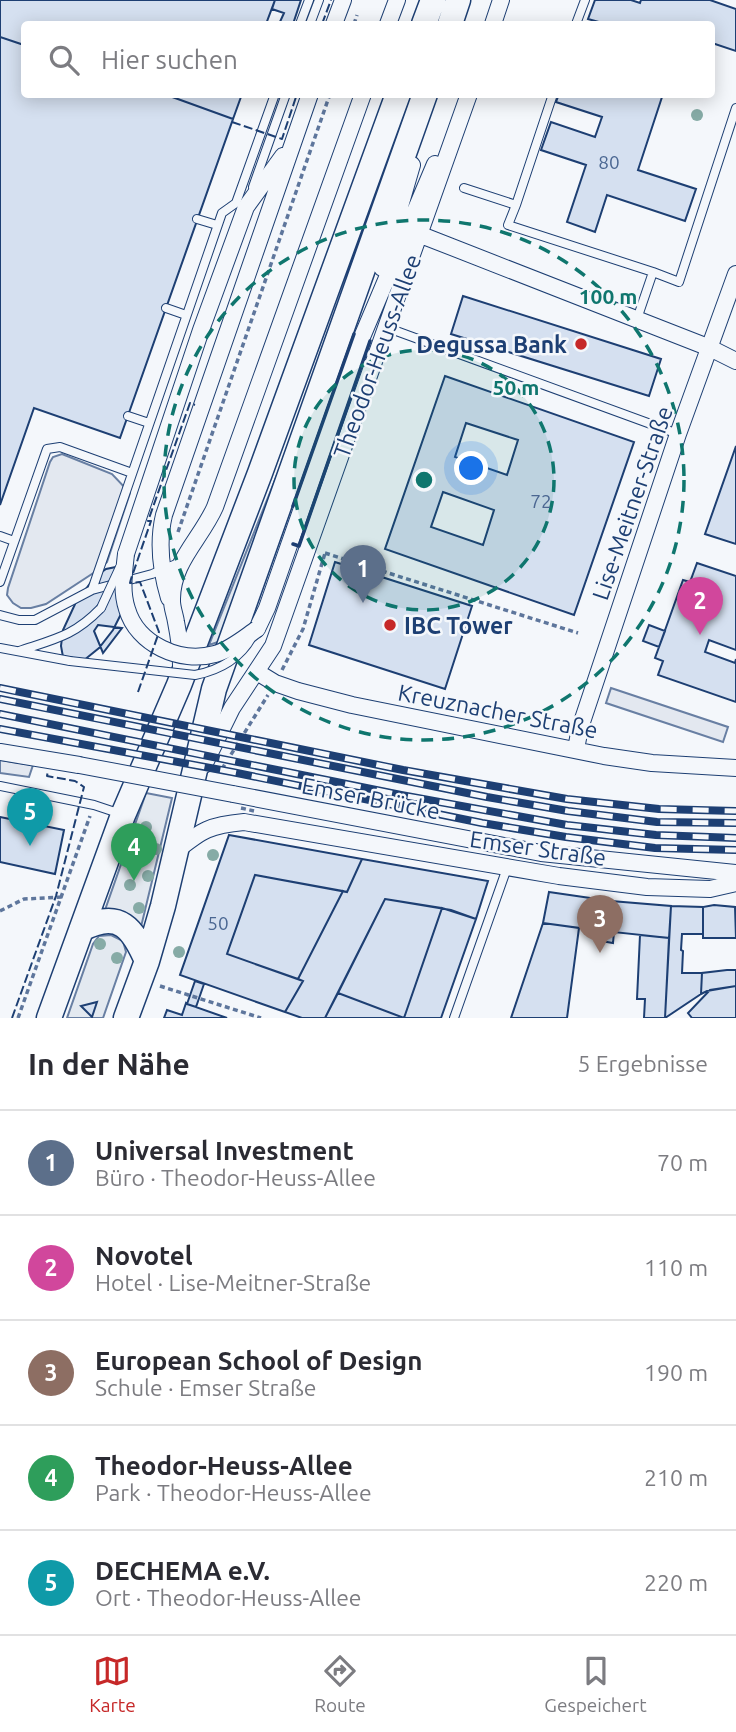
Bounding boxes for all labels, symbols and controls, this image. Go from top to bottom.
search box [21,21,715,98]
icon: search [45,41,83,79]
text: Hier suchen [101,45,238,74]
house number: 80 [598,151,620,173]
street label: Theodor-Heuss-Allee [329,251,425,461]
text: 100 m [579,284,637,308]
place label: Degussa Bank [416,332,567,357]
marker: Degussa Bank [573,336,589,352]
text: 50 m [493,375,539,399]
street label: Lise-Meitner-Straße [587,403,677,603]
your location [454,451,488,485]
centre of rings [412,468,436,492]
house number: 72 [530,490,552,512]
pin: 1 [340,545,386,603]
pin: 2 [677,577,723,635]
place label: IBC Tower [404,613,513,638]
marker: IBC Tower [382,617,398,633]
street label: Kreuznacher Straße [396,679,600,743]
street label: Emser Brücke [300,772,442,824]
pin: 5 [7,788,53,846]
pin: 4 [111,823,157,881]
street label: Emser Straße [468,826,608,870]
pin: 3 [577,895,623,953]
house number: 50 [207,912,229,934]
text: In der Nähe [28,1047,190,1081]
text: 5 Ergebnisse [577,1051,708,1076]
text: Universal Investment [95,1136,354,1165]
text: 1 [45,1150,57,1175]
text: 70 m [657,1150,708,1175]
text: Büro · Theodor-Heuss-Allee [95,1165,376,1190]
text: Novotel [95,1241,193,1270]
text: 2 [45,1255,57,1280]
text: 110 m [644,1255,708,1280]
text: Hotel · Lise-Meitner-Straße [95,1270,371,1295]
text: European School of Design [95,1346,422,1375]
text: 3 [45,1360,57,1385]
text: 190 m [644,1360,708,1385]
text: Schule · Emser Straße [95,1375,317,1400]
text: Theodor-Heuss-Allee [95,1451,353,1480]
text: 4 [45,1465,57,1490]
text: 210 m [644,1465,708,1490]
text: Park · Theodor-Heuss-Allee [95,1480,372,1505]
text: DECHEMA e.V. [95,1556,270,1585]
text: 5 [45,1570,57,1595]
text: 220 m [644,1570,708,1595]
text: Ort · Theodor-Heuss-Allee [95,1585,362,1610]
tab: Karte [89,1652,136,1716]
tab: Route [314,1652,366,1716]
tab: Gespeichert [544,1652,647,1716]

